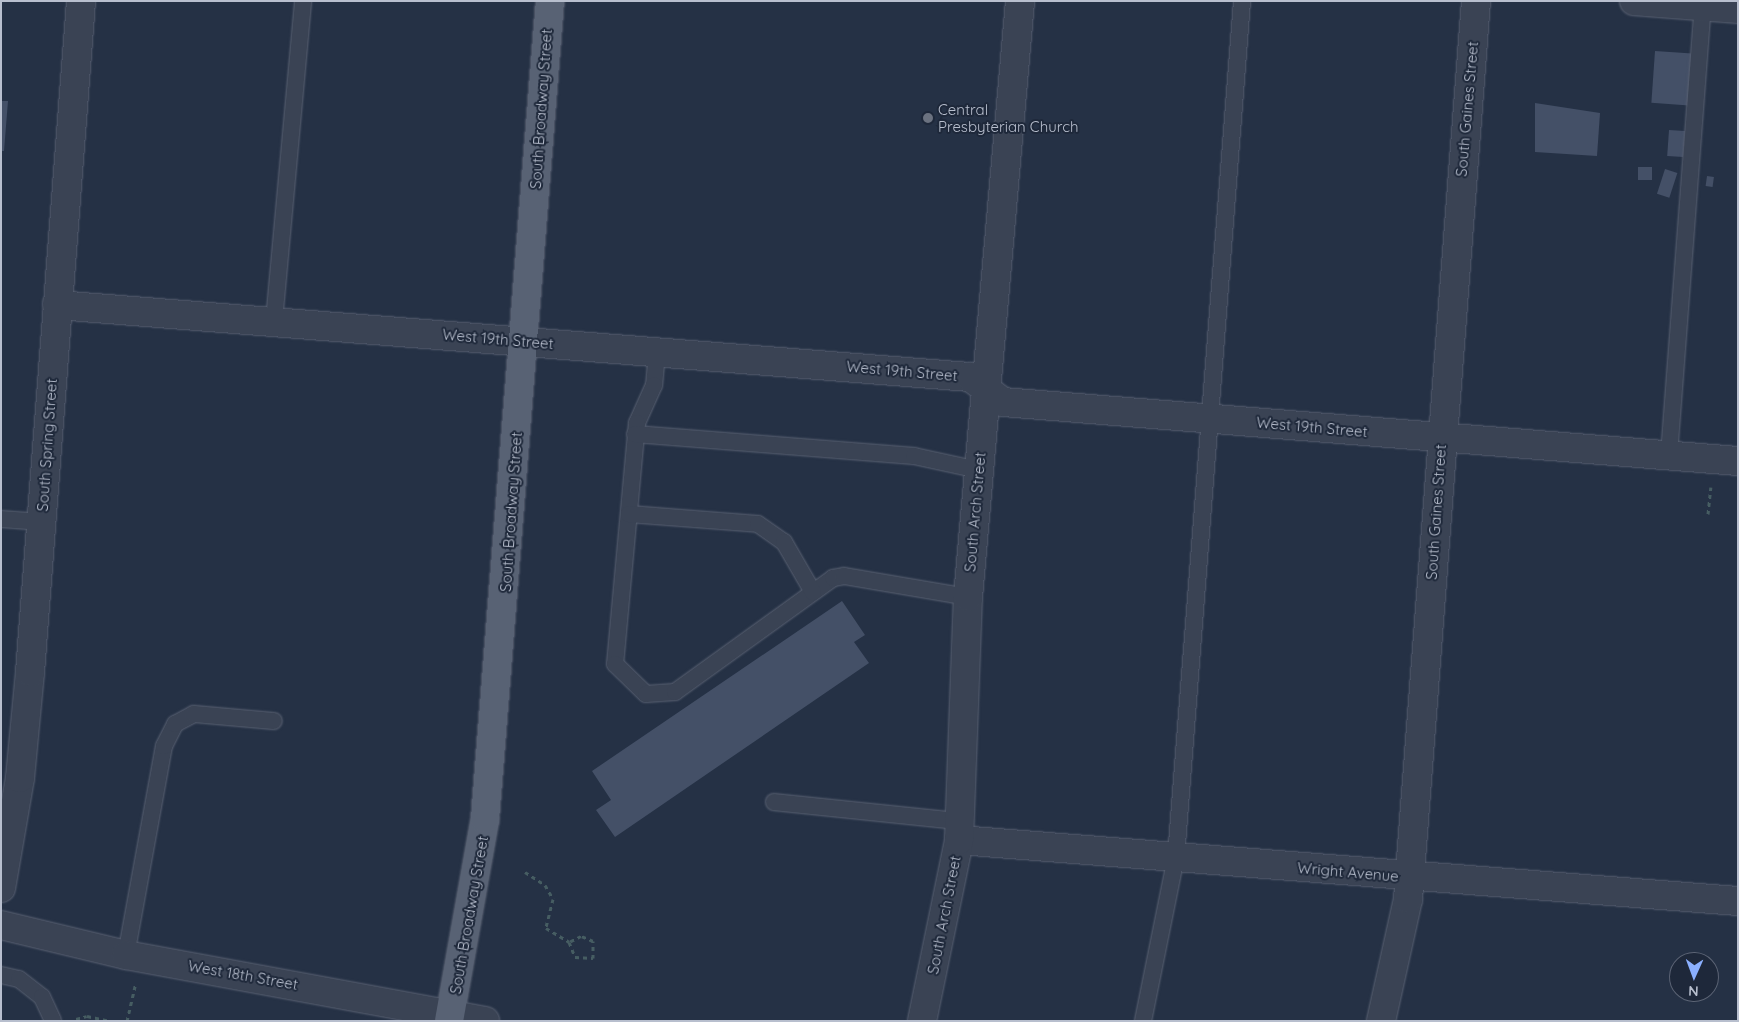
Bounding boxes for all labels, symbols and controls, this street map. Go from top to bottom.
street label: South Broadway Street [526,28,556,190]
street label: South Gaines Street [1452,41,1482,177]
place label: Central Presbyterian Church [938,100,1078,135]
marker: Central Presbyterian Church [922,112,934,124]
street label: West 19th Street [442,325,554,353]
street label: West 19th Street [846,357,958,385]
street label: South Spring Street [33,378,61,512]
street label: West 19th Street [1256,413,1368,441]
street label: South Broadway Street [496,431,526,593]
street label: South Gaines Street [1422,444,1450,580]
street label: South Arch Street [961,451,989,573]
street label: South Broadway Street [446,835,492,995]
street label: South Arch Street [924,854,964,976]
street label: Wright Avenue [1297,859,1399,885]
north arrow [1669,952,1719,1002]
street label: West 18th Street [187,956,299,994]
text: N [1688,982,1699,1000]

